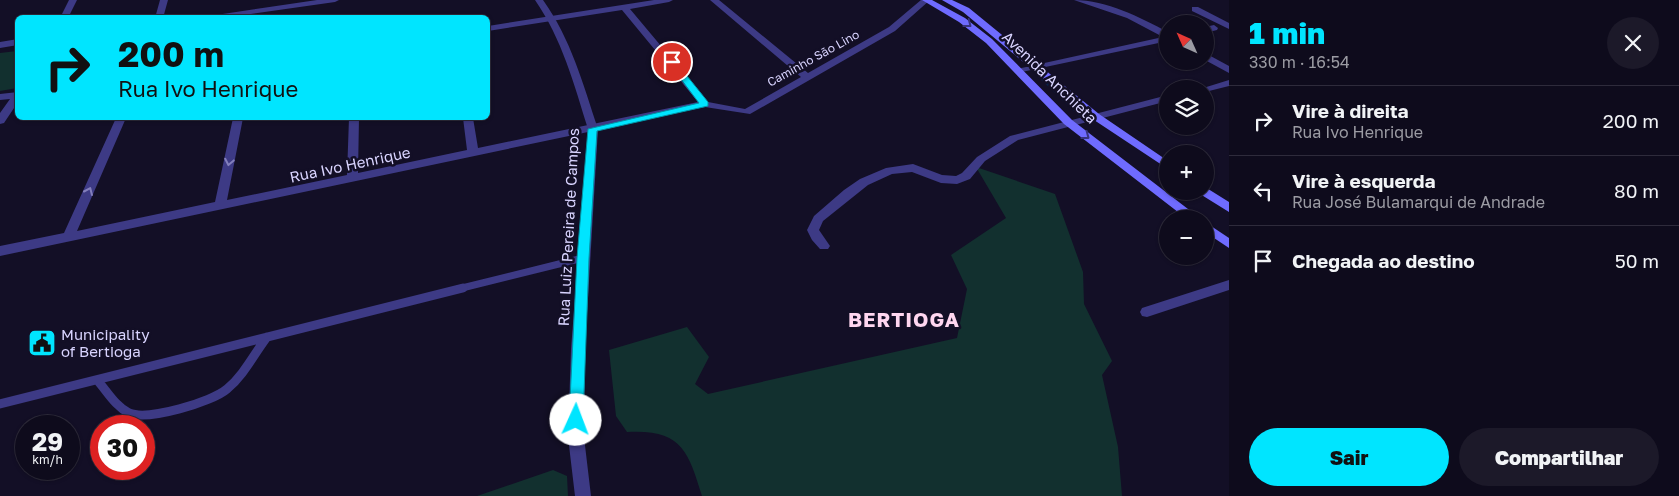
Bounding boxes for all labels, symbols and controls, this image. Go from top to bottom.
north arrow [1159,15,1214,70]
map controls [1159,15,1214,265]
text: 1 min [1249,15,1325,51]
button: close [1607,17,1659,69]
one-way arrow [962,19,971,27]
street label: Caminho São Lino [764,26,862,90]
street label: Avenida Anchieta [999,27,1101,127]
text: 200 m [118,33,224,75]
icon: right [35,35,100,100]
pin [651,41,693,83]
icon: arrive [658,48,686,76]
text: 330 m · 16:54 [1249,52,1350,72]
text: Rua Ivo Henrique [118,75,298,102]
button: layers [1159,80,1214,135]
text: Vire à direita [1292,99,1409,122]
icon: right [1249,107,1277,135]
text: 200 m [1603,109,1659,132]
text: Rua Ivo Henrique [1292,122,1423,142]
street label: Rua Luiz Pereira de Campos [554,127,582,327]
one-way arrow [1080,130,1089,138]
street label: Rua Ivo Henrique [288,142,412,186]
button: + [1159,145,1214,200]
one-way arrow [224,157,234,166]
text: Vire à esquerda [1292,169,1435,192]
icon: left [1249,177,1277,205]
text: 80 m [1614,179,1659,202]
one-way arrow [82,187,93,196]
text: Rua José Bulamarqui de Andrade [1292,192,1545,212]
button: − [1159,210,1214,265]
icon: arrive [1249,247,1277,275]
text: Chegada ao destino [1292,249,1475,272]
text: 50 m [1615,249,1659,272]
district label: BERTIOGA [848,307,960,331]
place label: Municipality of Bertioga [61,325,150,360]
public building icon: Municipality of Bertioga [27,328,57,358]
position arrow [549,393,601,445]
speed limit sign: 30 [90,415,155,480]
text: 29 [32,426,63,457]
button: Sair [1249,428,1449,486]
button: Compartilhar [1459,428,1659,486]
text: km/h [32,452,63,467]

